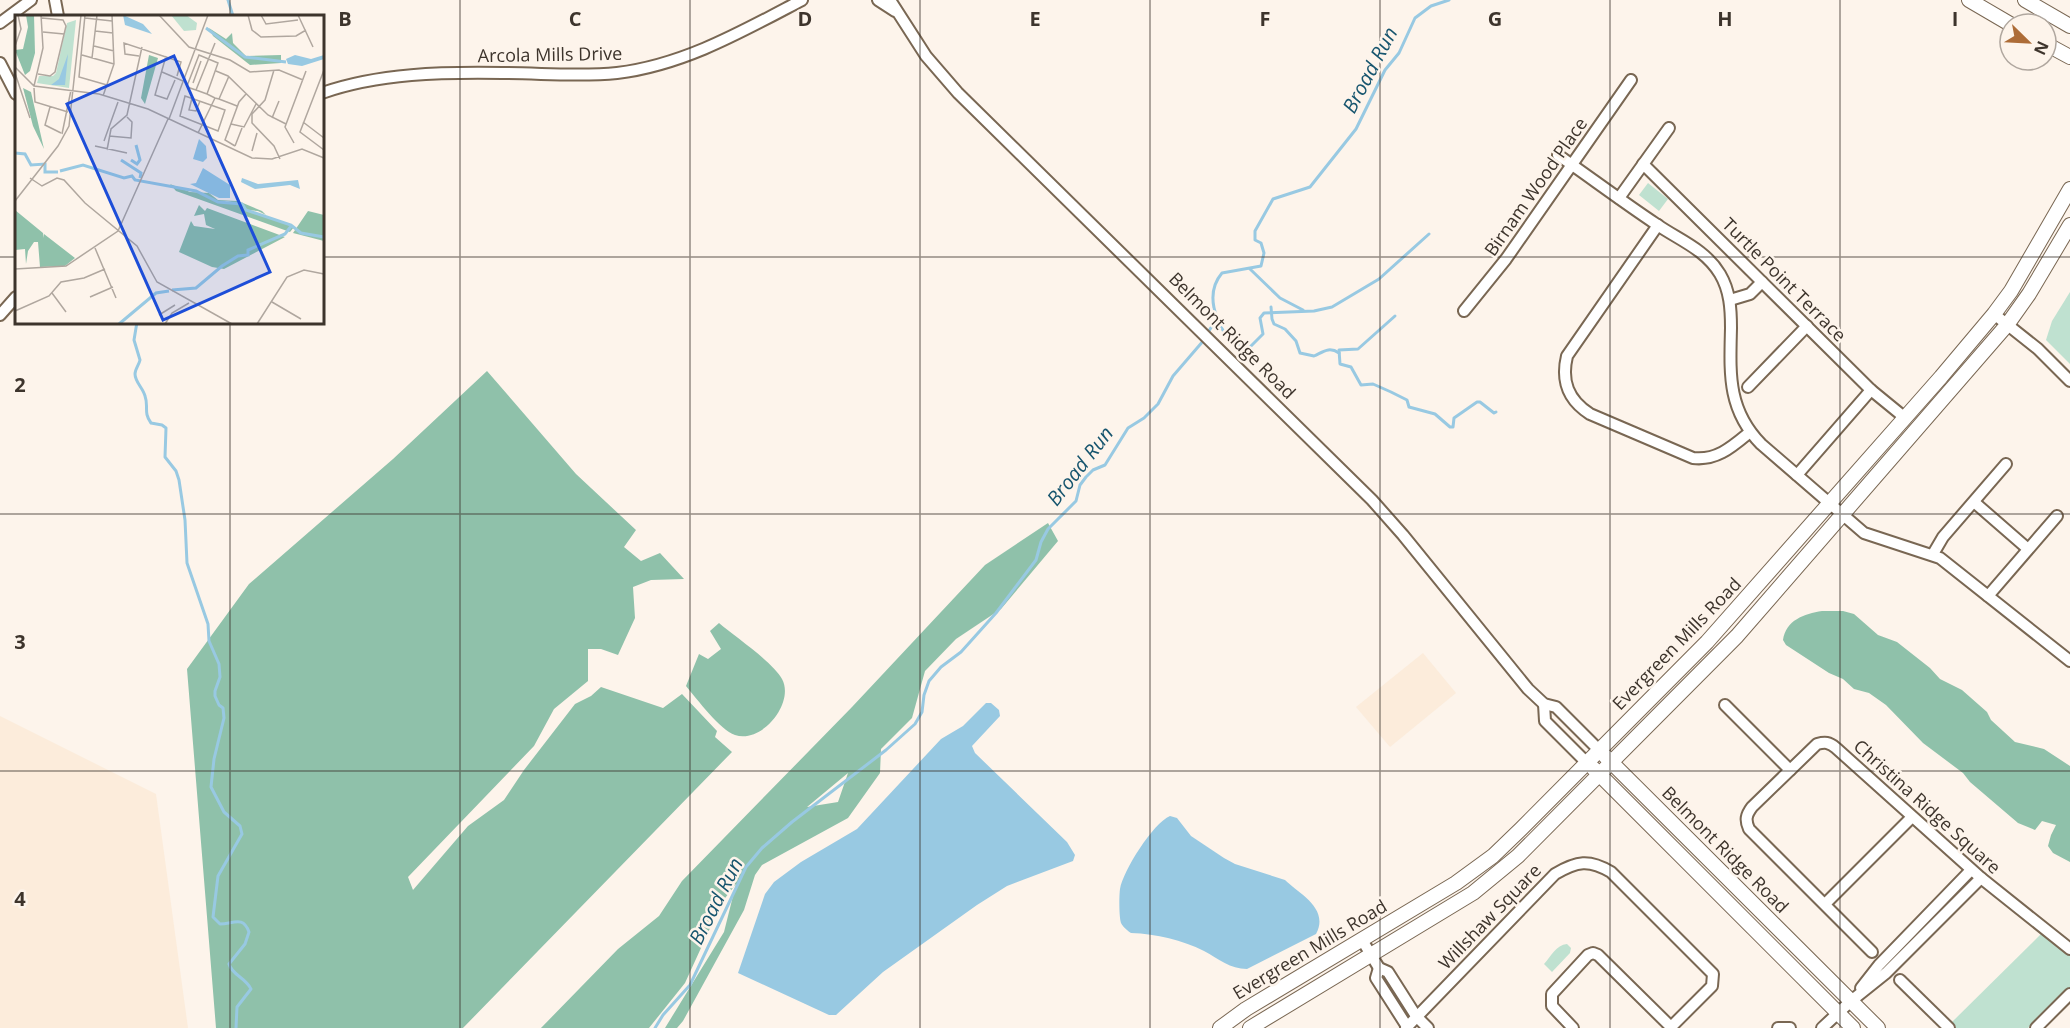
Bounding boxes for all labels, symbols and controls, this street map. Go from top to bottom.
text: B [338,5,352,32]
text: C [569,5,582,32]
text: D [798,5,812,32]
text: E [1029,5,1041,32]
text: F [1260,5,1270,32]
text: G [1488,5,1502,32]
text: H [1717,5,1733,32]
text: I [1952,5,1958,32]
north arrow [1998,12,2058,72]
inset map [15,15,324,324]
water label: Broad Run [1336,22,1403,117]
text: N [2029,38,2054,59]
street label: Arcola Mills Drive [478,41,622,67]
street label: Birnam Wood Place [1478,112,1592,260]
street label: Turtle Point Terrace [1718,212,1852,346]
street label: Belmont Ridge Road [1164,267,1301,404]
text: 2 [14,371,26,398]
water label: Broad Run [1040,420,1119,511]
street label: Evergreen Mills Road [1607,572,1746,715]
text: 3 [14,628,26,655]
street label: Christina Ridge Square [1849,734,2006,879]
street label: Belmont Ridge Road [1657,781,1794,918]
water label: Broad Run [682,853,749,949]
street label: Willshaw Square [1433,858,1546,974]
text: 4 [14,885,26,912]
street label: Evergreen Mills Road [1228,894,1391,1005]

